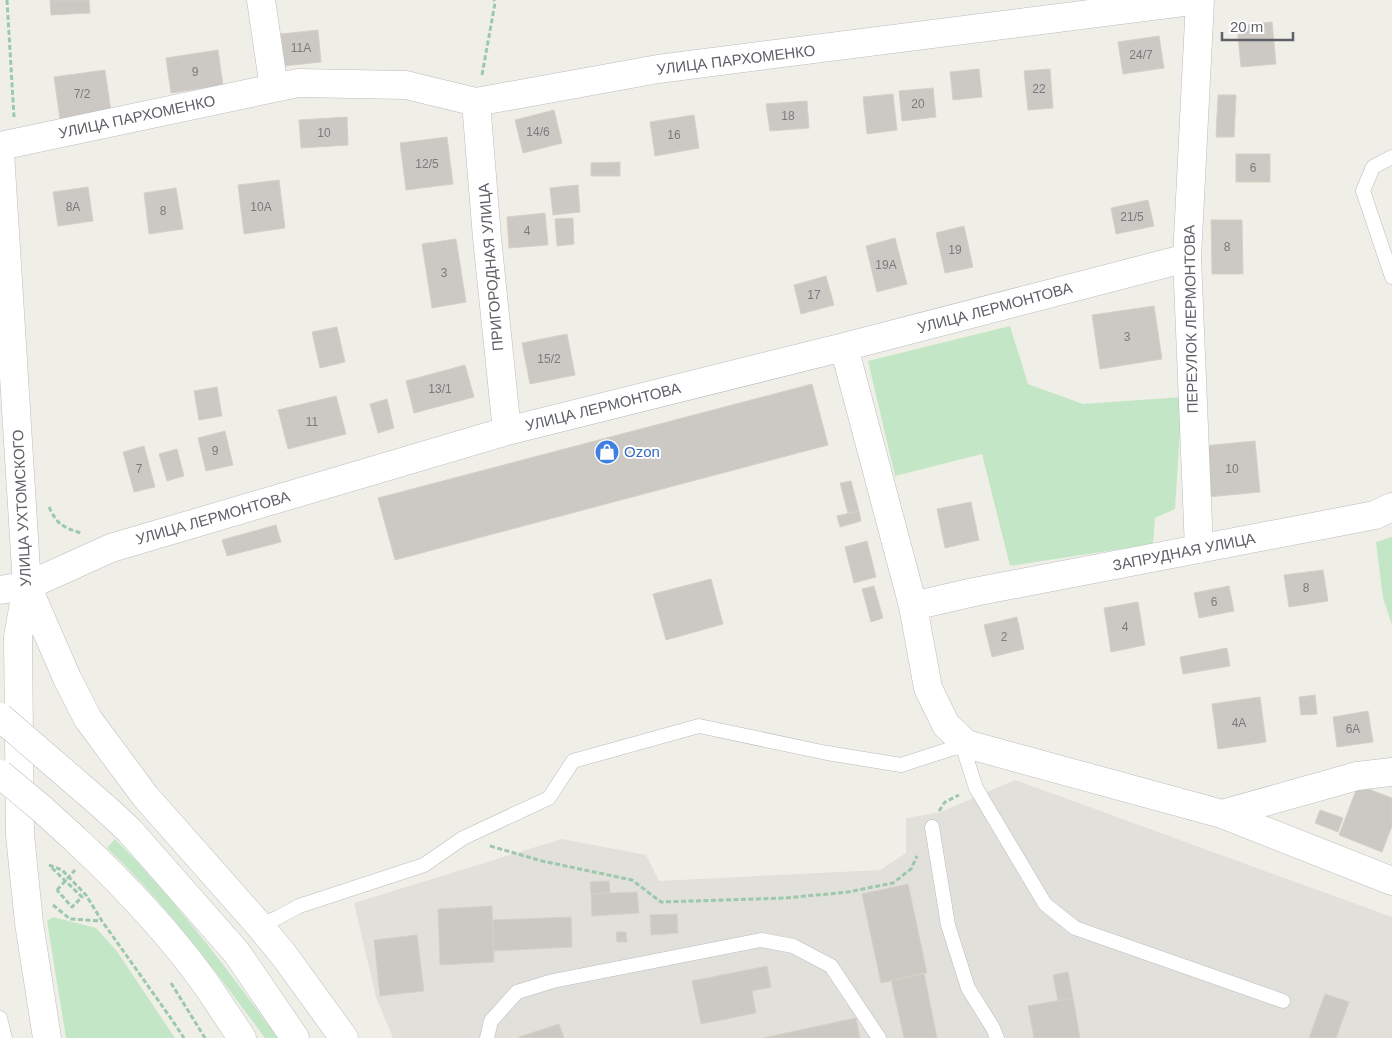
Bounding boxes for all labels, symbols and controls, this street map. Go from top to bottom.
scale bar [1222,10,1293,42]
text: 20 m [1230,18,1263,35]
house number: 11А [291,41,311,55]
street label: УЛИЦА ПАРХОМЕНКО [656,41,816,78]
house number: 24/7 [1129,48,1153,62]
house number: 9 [192,65,199,79]
house number: 22 [1032,82,1046,96]
house number: 7/2 [74,87,91,101]
street label: УЛИЦА ПАРХОМЕНКО [57,92,217,141]
house number: 20 [911,97,925,111]
house number: 18 [781,109,795,123]
house number: 14/6 [526,125,550,139]
house number: 10 [317,126,331,140]
house number: 16 [667,128,681,142]
house number: 12/5 [415,157,439,171]
house number: 6 [1250,161,1257,175]
street label: ПРИГОРОДНАЯ УЛИЦА [475,182,506,352]
house number: 8А [66,200,80,214]
house number: 10А [250,200,272,214]
house number: 8 [160,204,167,218]
house number: 21/5 [1120,210,1144,224]
house number: 4 [524,224,531,238]
street label: ПЕРЕУЛОК ЛЕРМОНТОВА [1180,225,1201,413]
house number: 8 [1224,240,1231,254]
house number: 19 [948,243,962,257]
house number: 19А [875,258,897,272]
house number: 3 [441,266,448,280]
street label: УЛИЦА ЛЕРМОНТОВА [916,279,1074,336]
house number: 17 [807,288,821,302]
house number: 3 [1124,330,1131,344]
house number: 15/2 [537,352,561,366]
street label: УЛИЦА ЛЕРМОНТОВА [524,379,682,434]
house number: 13/1 [428,382,452,396]
house number: 11 [306,415,319,429]
street label: УЛИЦА УХТОМСКОГО [9,429,34,587]
shop icon: Ozon [594,439,620,465]
place label: Ozon [624,443,660,460]
house number: 9 [212,444,219,458]
house number: 7 [136,462,143,476]
house number: 10 [1225,462,1239,476]
street label: УЛИЦА ЛЕРМОНТОВА [134,487,292,548]
street label: ЗАПРУДНАЯ УЛИЦА [1111,529,1257,574]
house number: 8 [1303,581,1310,595]
house number: 6 [1211,595,1218,609]
house number: 4 [1122,620,1129,634]
house number: 2 [1001,630,1008,644]
house number: 4А [1232,716,1246,730]
house number: 6А [1346,722,1360,736]

